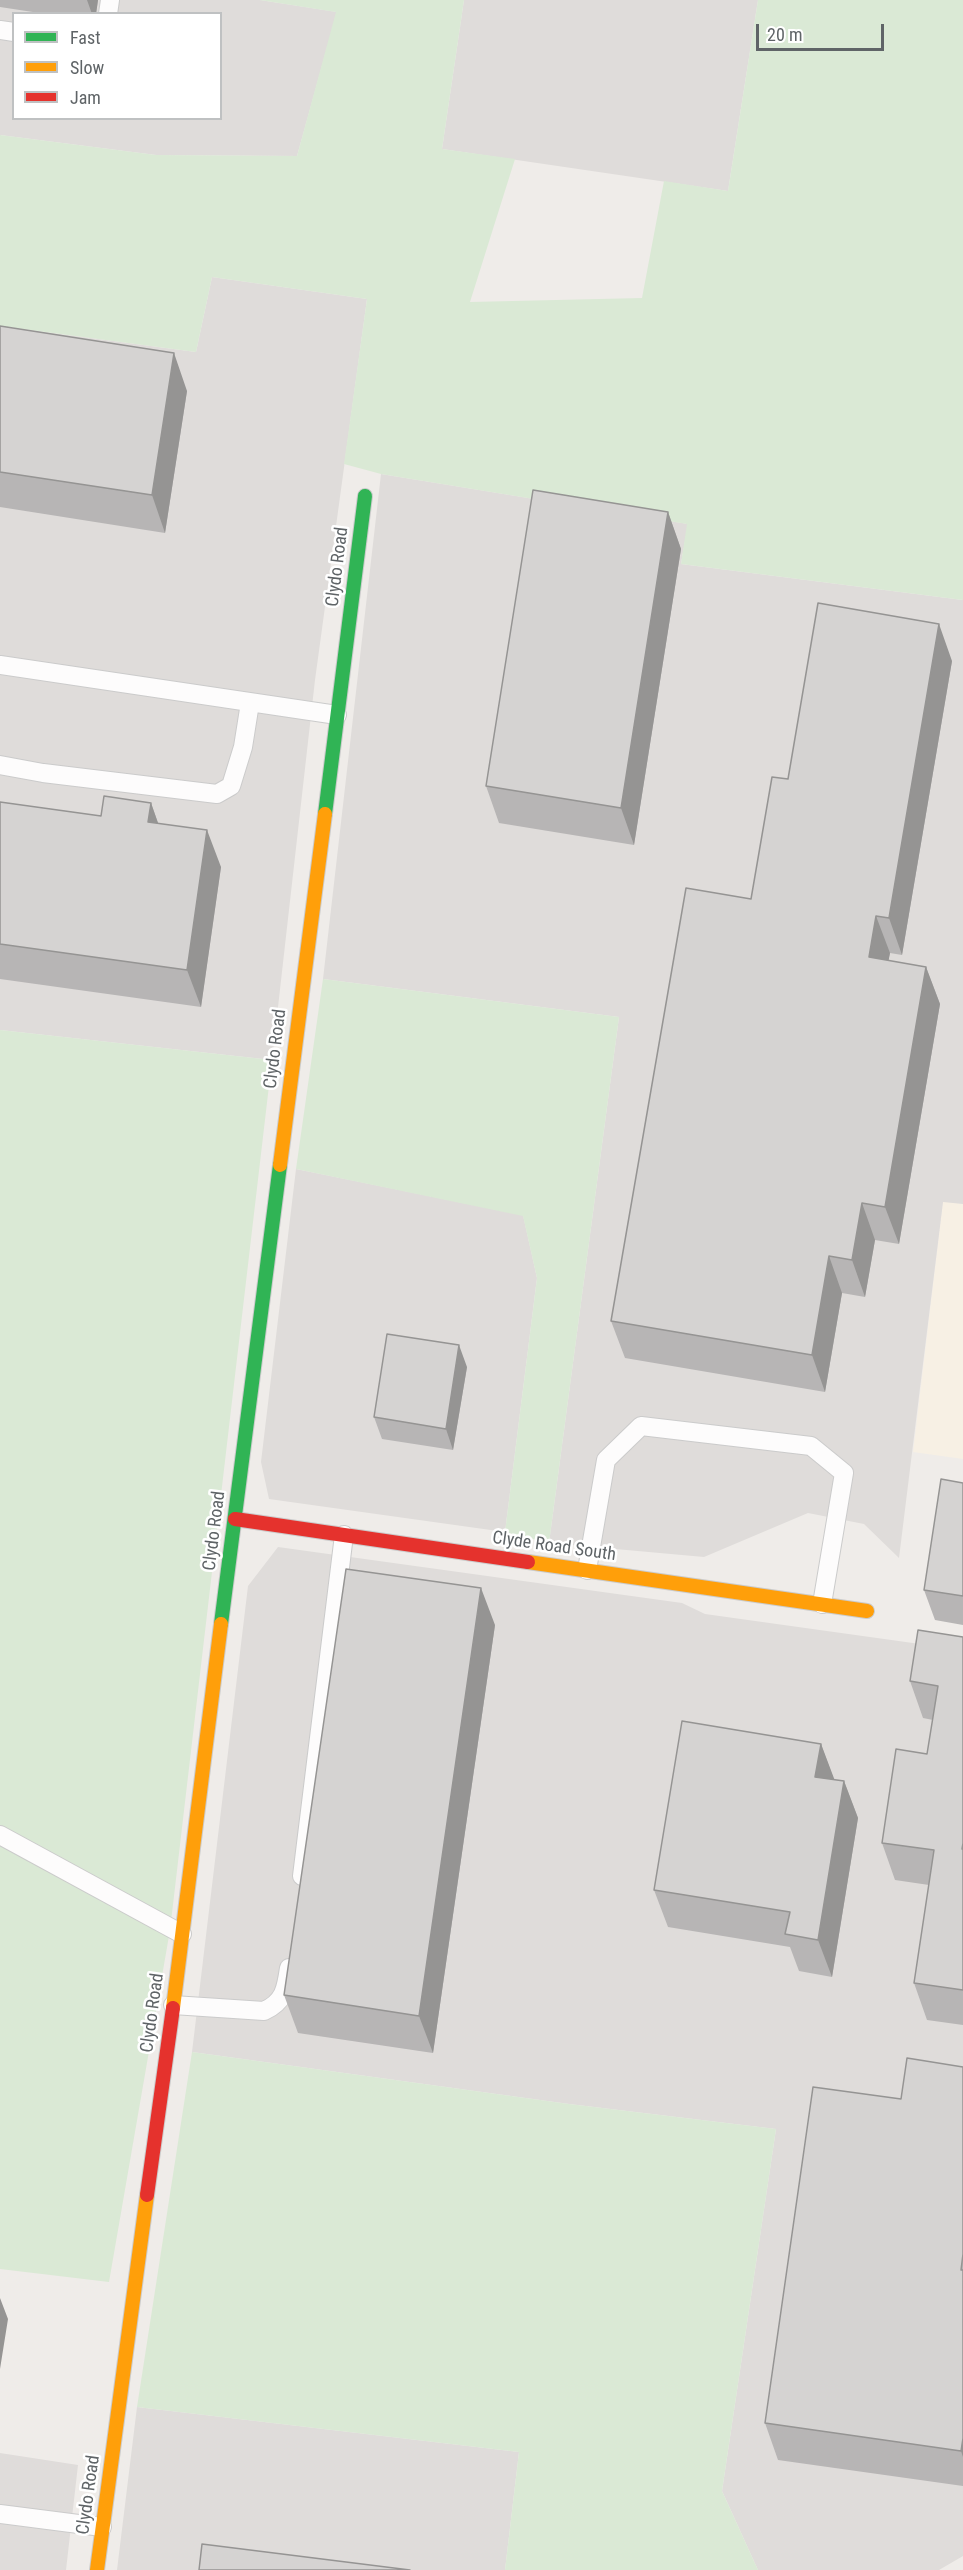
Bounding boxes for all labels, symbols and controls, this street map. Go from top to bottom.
legend [12,12,222,120]
scale bar [759,12,886,50]
text: 20 m [767,24,802,45]
text: Fast [70,27,101,48]
text: Slow [70,57,104,78]
text: Jam [70,87,101,108]
street label: Clydo Road [322,526,354,608]
street label: Clydo Road [260,1008,292,1090]
street label: Clydo Road [199,1490,231,1572]
street label: Clyde Road South [491,1528,617,1566]
street label: Clydo Road [137,1972,169,2054]
street label: Clydo Road [73,2454,105,2536]

